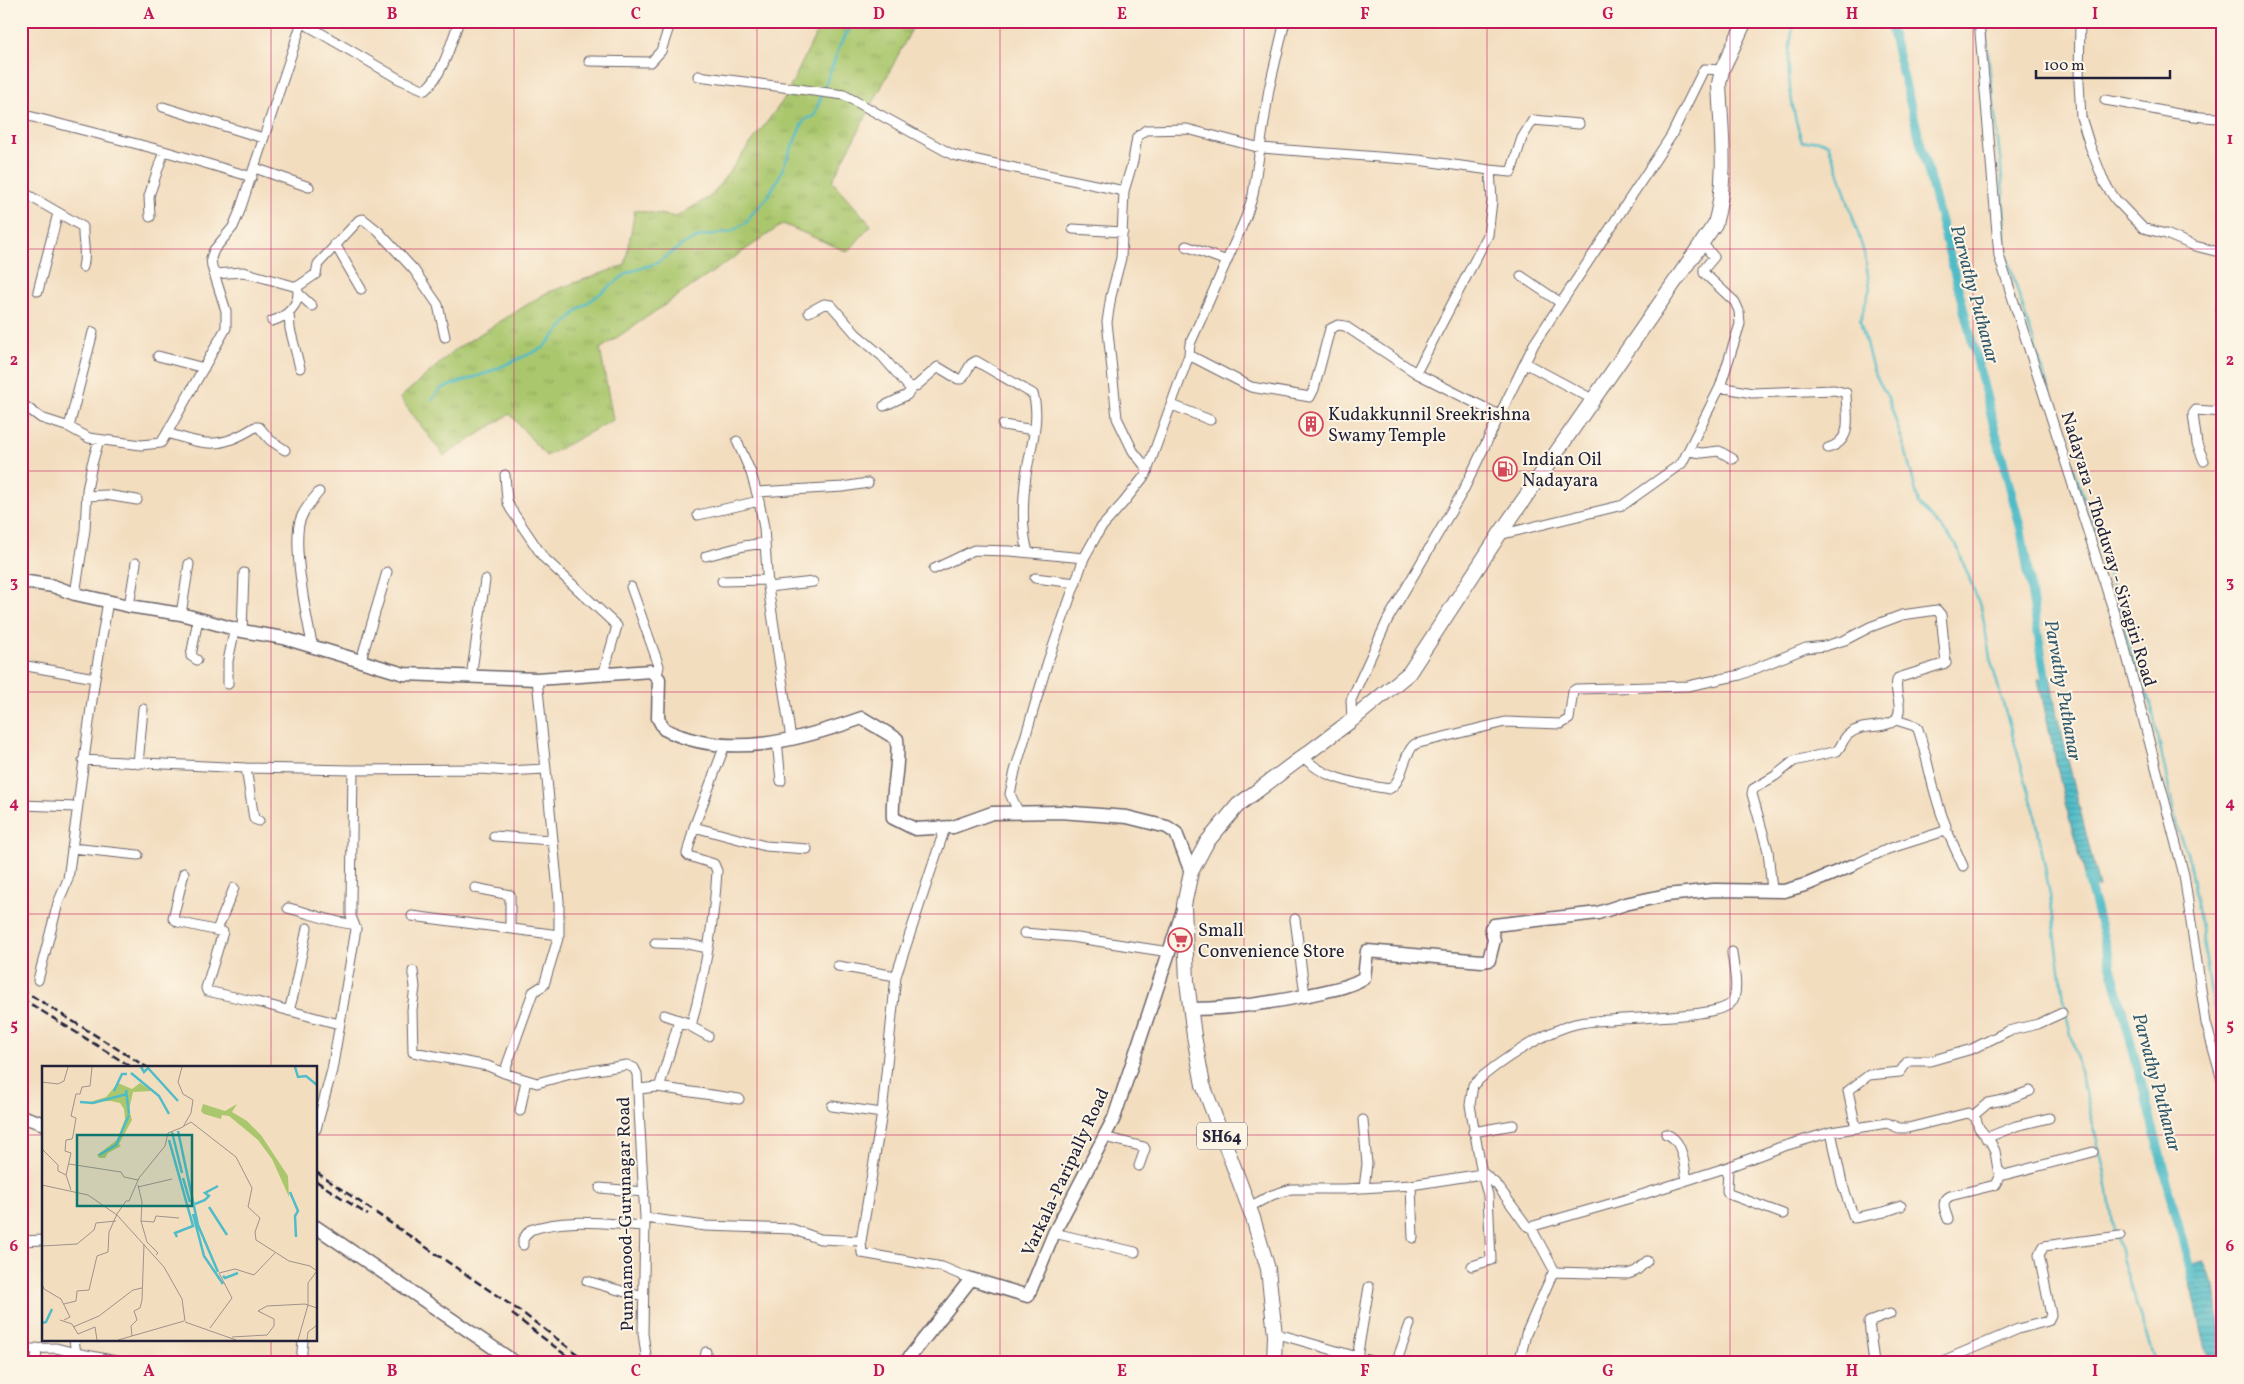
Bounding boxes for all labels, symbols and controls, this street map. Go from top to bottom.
text: A [143,4,155,26]
text: B [387,4,398,26]
text: C [631,4,641,26]
text: D [873,4,885,26]
text: E [1117,4,1127,26]
text: F [1360,4,1370,26]
text: G [1602,4,1614,26]
text: H [1846,4,1858,26]
text: I [2092,4,2098,26]
scale bar [2036,48,2170,80]
text: 100 m [2044,56,2084,77]
text: 1 [11,129,17,151]
text: 1 [2227,129,2233,151]
water label: Parvathy Puthanar [1943,222,2005,368]
text: 2 [10,350,18,372]
text: 2 [2226,350,2234,372]
place label: Kudakkunnil Sreekrishna Swamy Temple [1328,403,1531,449]
street label: Nadayara - Thoduvay - Sivagiri Road [2054,409,2161,690]
building icon: Kudakkunnil Sreekrishna Swamy Temple [1298,411,1324,437]
place label: Indian Oil Nadayara [1522,448,1602,494]
fuel station icon: Indian Oil Nadayara [1492,456,1518,482]
text: 3 [10,572,18,594]
text: 3 [2226,572,2234,594]
water label: Parvathy Puthanar [2037,618,2087,764]
text: 4 [9,793,19,815]
text: 4 [2225,793,2235,815]
place label: Small Convenience Store [1198,919,1345,965]
supermarket icon: Small Convenience Store [1167,927,1193,953]
water label: Parvathy Puthanar [2125,1010,2187,1156]
text: 5 [10,1015,18,1037]
text: 5 [2226,1015,2234,1037]
inset map [42,1066,318,1342]
street label: Varkala-Paripally Road [1016,1084,1116,1261]
street label: Punnamood-Gurunagar Road [612,1096,641,1332]
road number: SH64 [1197,1122,1247,1150]
text: 6 [10,1236,19,1258]
text: 6 [2226,1236,2235,1258]
text: A [143,1361,155,1383]
text: B [387,1361,398,1383]
text: C [631,1361,641,1383]
text: D [873,1361,885,1383]
text: E [1117,1361,1127,1383]
text: F [1360,1361,1370,1383]
text: G [1602,1361,1614,1383]
text: H [1846,1361,1858,1383]
text: I [2092,1361,2098,1383]

